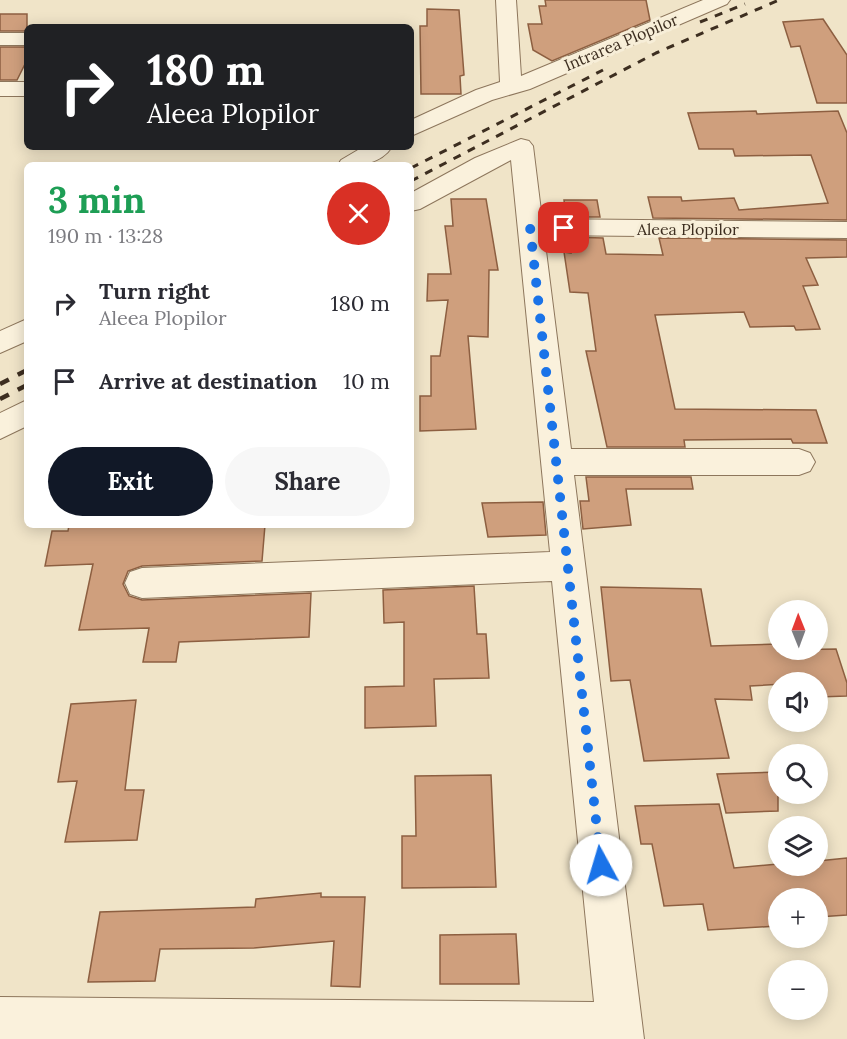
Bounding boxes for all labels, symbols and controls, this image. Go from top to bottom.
street label: Intrarea Plopilor [561,9,681,75]
text: 180 m [147,43,264,97]
icon: right [48,48,126,126]
text: Aleea Plopilor [147,96,319,130]
text: 3 min [48,177,146,223]
button: close [327,182,390,245]
pin [538,202,589,253]
icon: arrive [547,211,580,244]
street label: Aleea Plopilor [636,219,739,239]
text: 190 m · 13:28 [48,223,163,248]
text: Turn right [99,277,210,305]
icon: right [48,287,81,320]
text: 180 m [331,289,390,317]
text: Aleea Plopilor [99,305,227,330]
icon: arrive [48,365,81,398]
text: Arrive at destination [99,367,317,395]
text: 10 m [343,367,390,395]
button: Exit [48,447,213,516]
button: Share [225,447,390,516]
north arrow [768,600,828,660]
map controls [768,600,828,1020]
button: sound [768,672,828,732]
button: search [768,744,828,804]
button: layers [768,816,828,876]
position arrow [569,833,633,897]
button: + [768,888,828,948]
button: − [768,960,828,1020]

